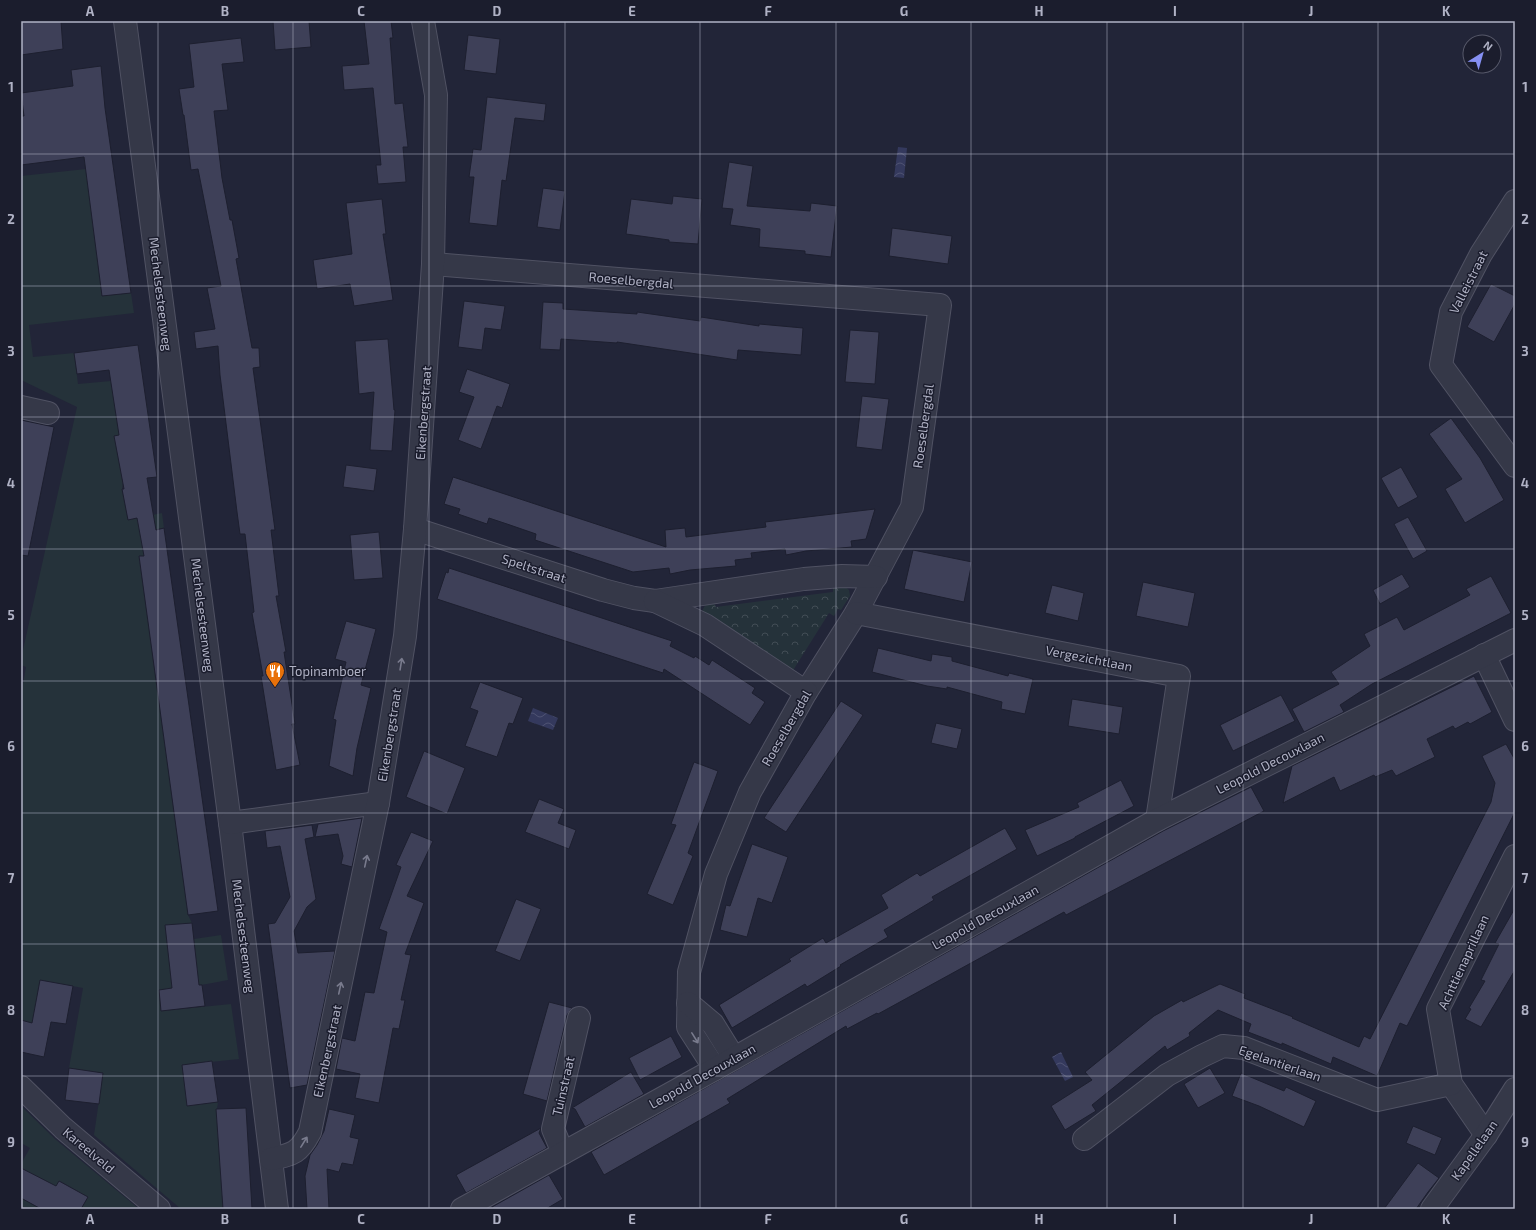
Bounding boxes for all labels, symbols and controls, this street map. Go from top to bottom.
text: A [86,3,95,19]
text: B [221,3,229,19]
text: C [357,3,365,19]
text: D [493,3,502,19]
text: E [628,3,636,19]
text: F [764,3,772,19]
text: G [900,3,908,19]
text: H [1035,3,1044,19]
text: I [1173,3,1177,19]
text: J [1309,3,1313,19]
text: K [1442,3,1451,19]
north arrow [1462,34,1502,74]
text: N [1481,38,1495,53]
text: 1 [8,79,14,95]
text: 1 [1522,79,1528,95]
text: 2 [7,211,15,227]
text: 2 [1521,211,1529,227]
street label: Mechelsesteenweg [146,236,176,352]
street label: Valleistraat [1445,248,1491,316]
street label: Roeselbergdal [588,268,674,292]
text: 3 [7,343,15,359]
text: 3 [1521,343,1529,359]
street label: Eikenbergstraat [412,365,434,461]
street label: Roeselbergdal [909,383,937,469]
text: 4 [7,475,15,491]
text: 4 [1521,475,1529,491]
street label: Speltstraat [500,550,568,586]
street label: Mechelsesteenweg [188,557,218,673]
text: 5 [7,607,15,623]
text: 5 [1521,607,1529,623]
street label: Vergezichtlaan [1044,642,1134,674]
one-way arrow [397,658,405,671]
restaurant icon: Topinamboer [264,660,286,688]
place label: Topinamboer [289,663,366,679]
street label: Eikenbergstraat [374,687,404,783]
street label: Roeselbergdal [758,687,814,769]
street label: Leopold Decouxlaan [1213,729,1327,797]
text: 6 [7,738,15,754]
text: 6 [1521,738,1529,754]
one-way arrow [363,855,371,868]
text: 7 [8,870,15,886]
text: 7 [1522,870,1529,886]
street label: Mechelsesteenweg [229,878,259,994]
street label: Leopold Decouxlaan [929,881,1041,953]
street label: Achttienaprillaan [1434,912,1492,1012]
one-way arrow [336,982,344,995]
text: 8 [7,1002,15,1018]
text: 8 [1521,1002,1529,1018]
street label: Eikenbergstraat [309,1003,345,1099]
one-way arrow [691,1032,699,1043]
street label: Leopold Decouxlaan [646,1040,758,1112]
street label: Egelantierlaan [1237,1041,1323,1085]
street label: Tuinstraat [548,1055,578,1117]
street label: Kapellelaan [1447,1117,1501,1183]
street label: Kareelveld [60,1124,118,1176]
text: 9 [7,1134,15,1150]
text: 9 [1521,1134,1529,1150]
one-way arrow [300,1136,308,1147]
text: A [86,1211,95,1227]
text: B [221,1211,229,1227]
text: C [357,1211,365,1227]
text: D [493,1211,502,1227]
text: E [628,1211,636,1227]
text: F [764,1211,772,1227]
text: G [900,1211,908,1227]
text: H [1035,1211,1044,1227]
text: I [1173,1211,1177,1227]
text: J [1309,1211,1313,1227]
text: K [1442,1211,1451,1227]

